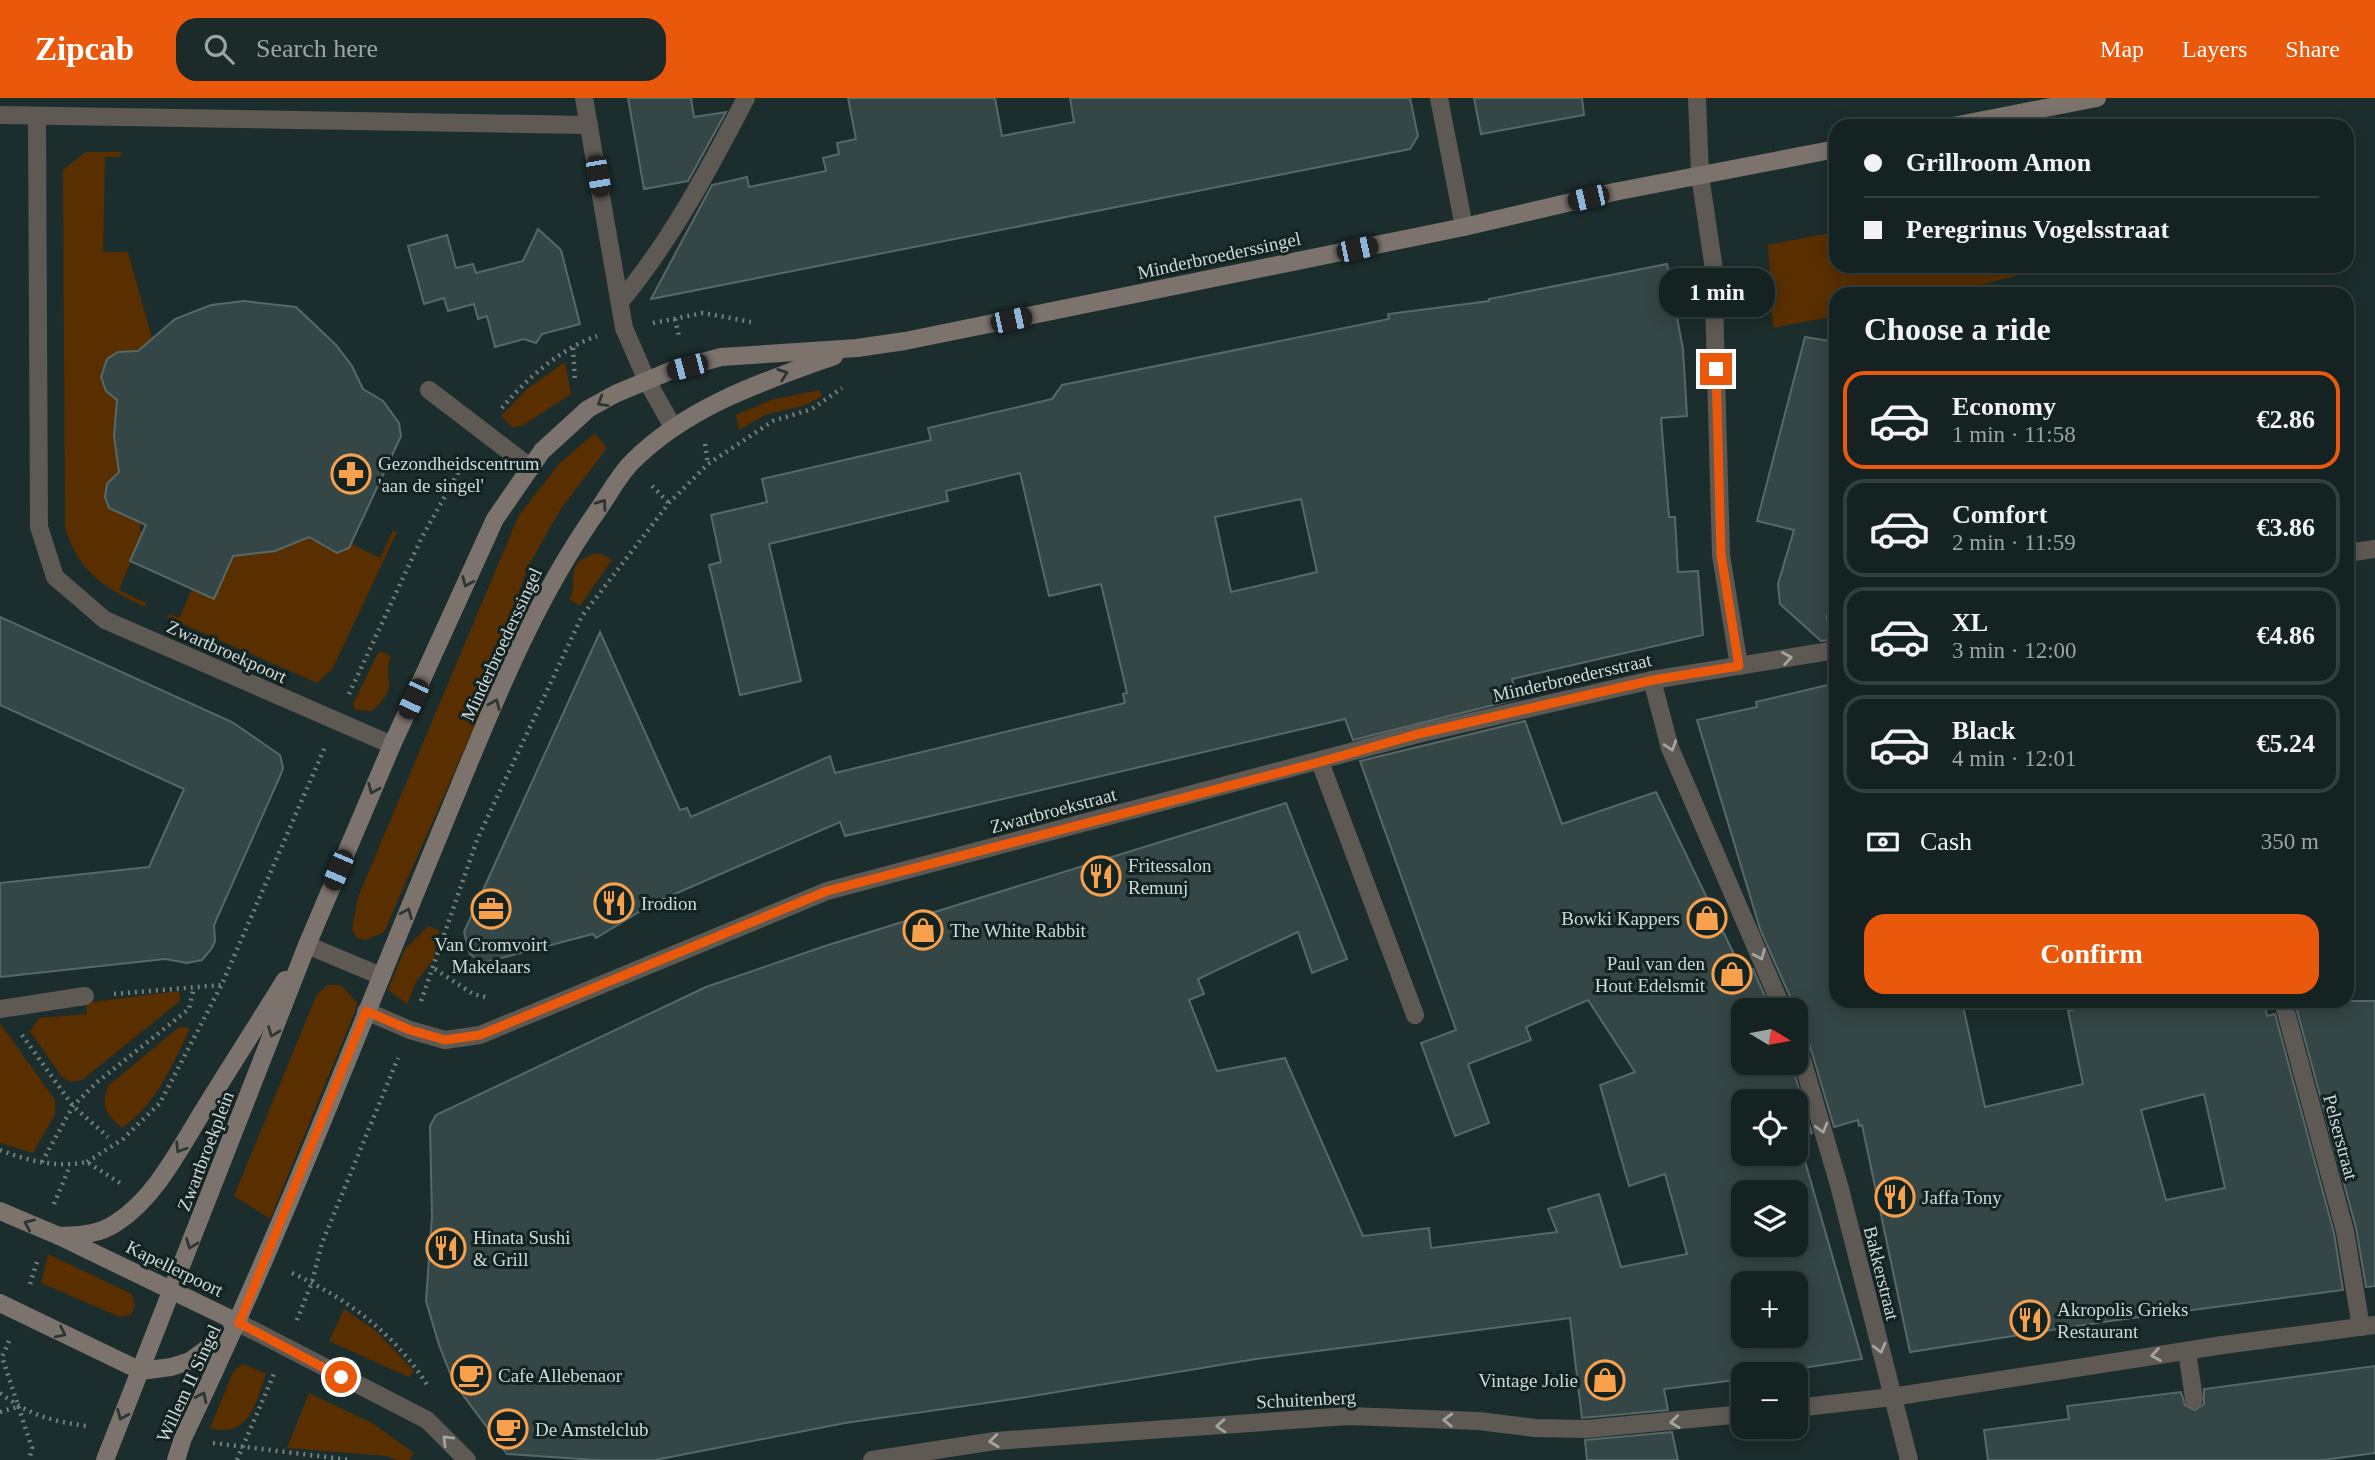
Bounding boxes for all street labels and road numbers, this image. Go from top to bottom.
street label: Minderbroederssingel [1135,228,1303,283]
street label: Minderbroederssingel [457,564,546,724]
street label: Zwartbroekpoort [164,616,291,688]
street label: Minderbroedersstraat [1491,649,1654,706]
street label: Zwartbroekstraat [988,783,1119,837]
street label: Zwartbroekplein [173,1088,238,1214]
street label: Pelserstraat [2319,1092,2362,1183]
street label: Bakkerstraat [1860,1224,1903,1323]
street label: Kapellerpoort [123,1236,227,1301]
street label: Willem II Singel [152,1321,225,1445]
street label: Schuitenberg [1256,1386,1357,1413]

